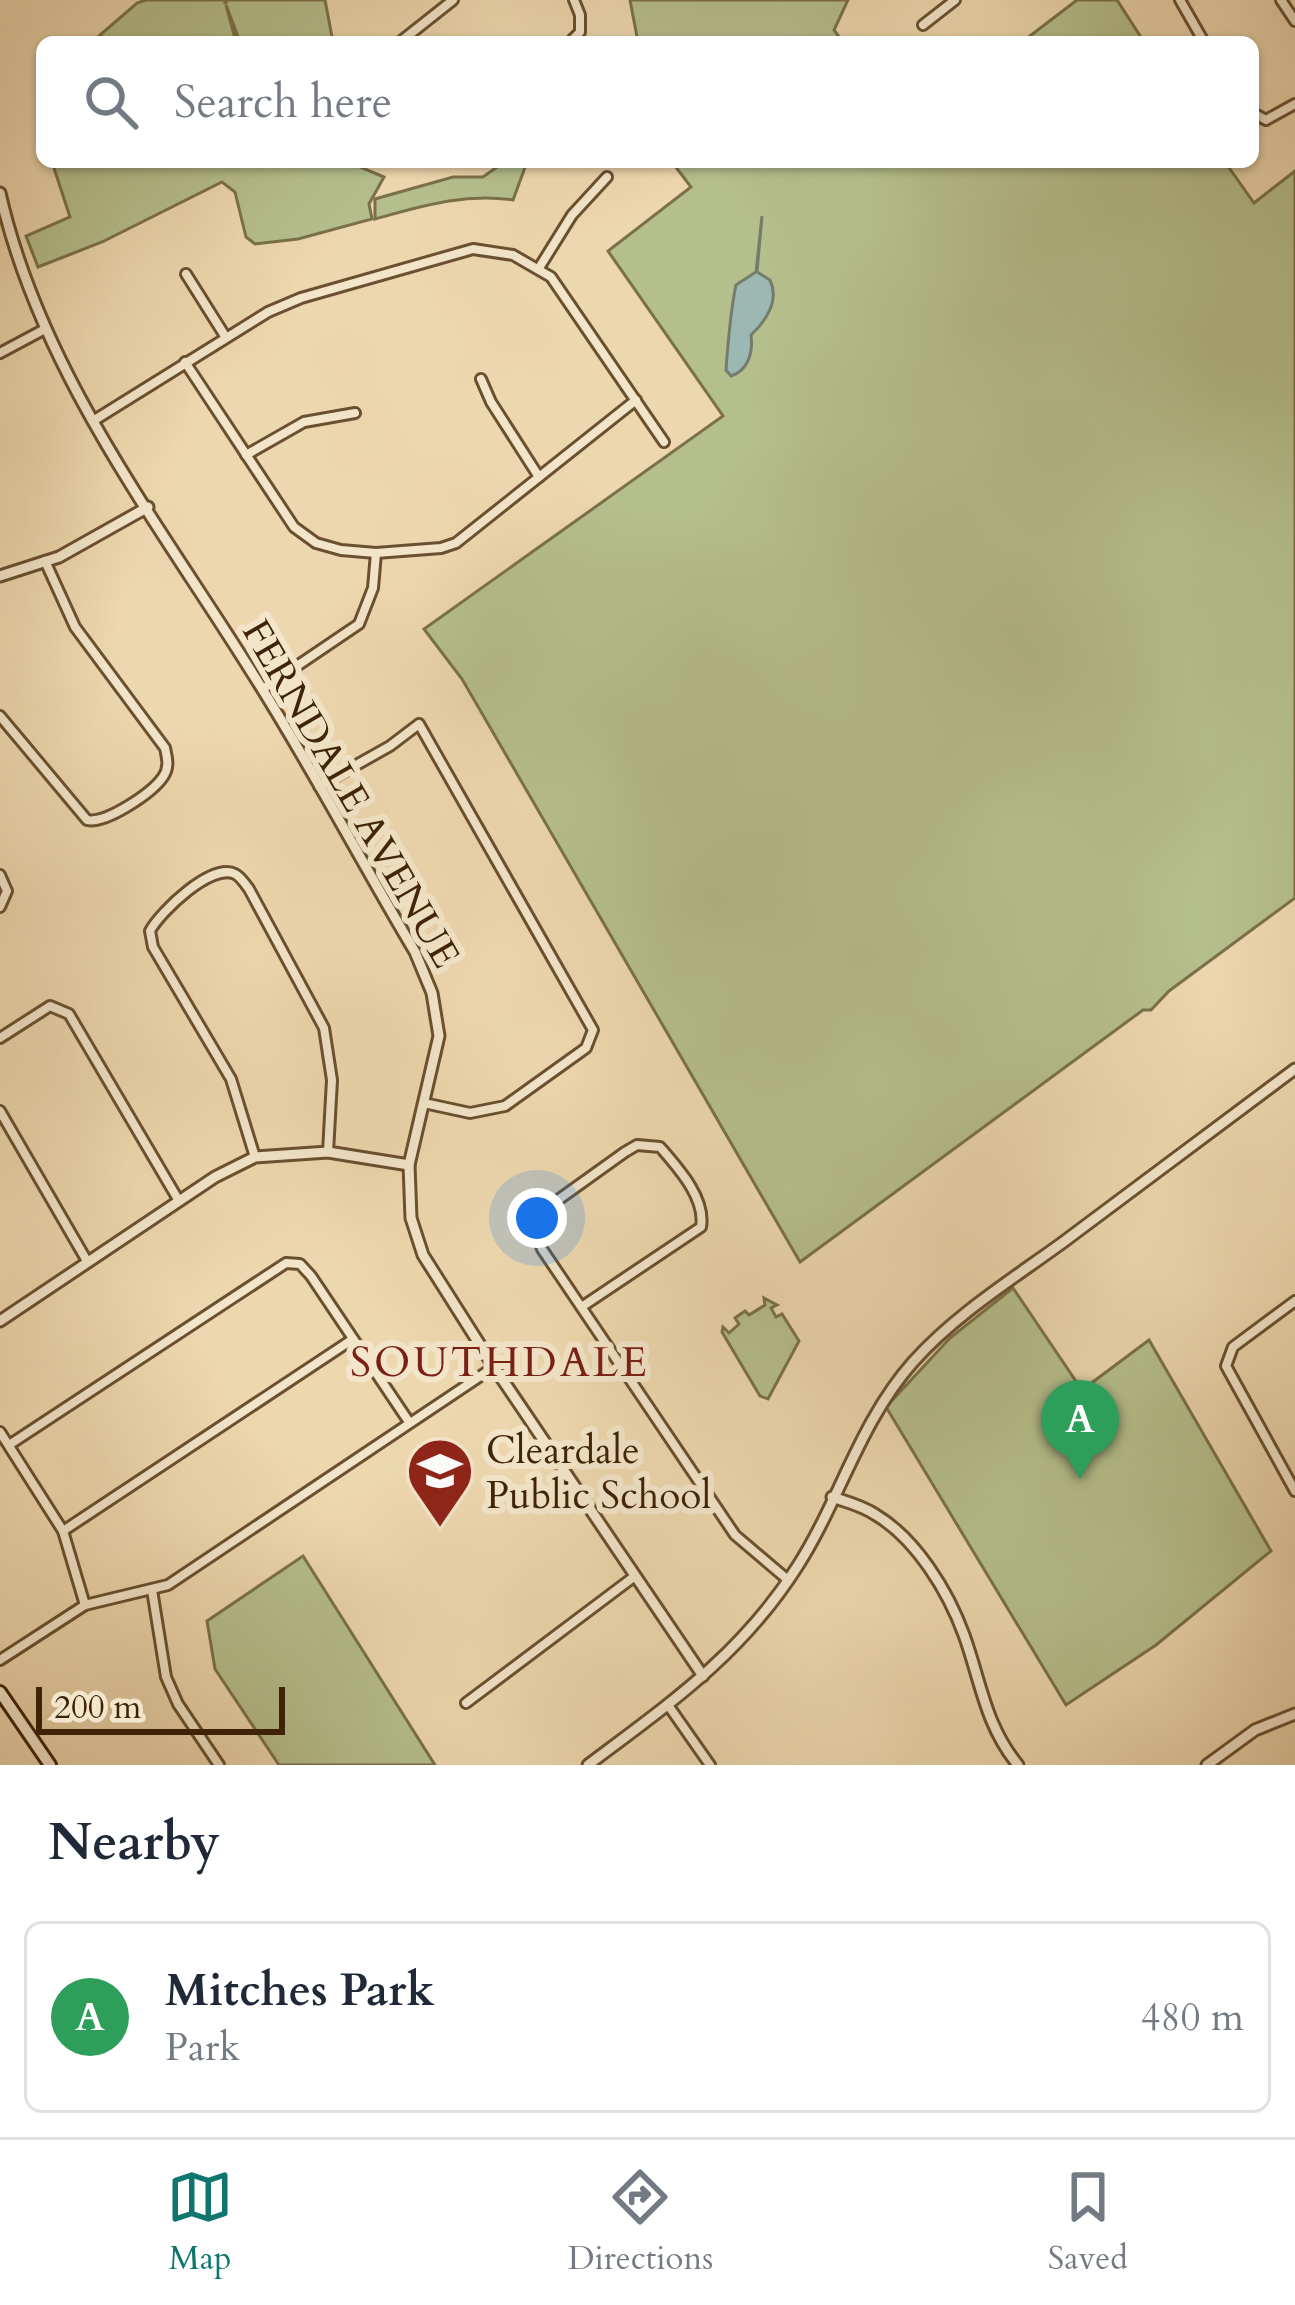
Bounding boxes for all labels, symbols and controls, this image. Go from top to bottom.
search box [36,36,1259,168]
icon: search [78,69,144,135]
text: Search here [174,72,392,133]
street label: FERNDALE AVENUE [229,610,472,978]
your location [507,1188,567,1248]
district label: SOUTHDALE [350,1334,650,1391]
pin: A [1041,1380,1119,1479]
place label: Cleardale Public School [486,1424,711,1522]
school or university icon: Cleardale Public School [405,1436,475,1530]
scale bar [36,1681,285,1734]
text: 200 m [54,1685,141,1730]
text: Nearby [48,1808,220,1878]
text: Mitches Park [165,1960,435,2021]
text: A [75,1991,105,2044]
text: 480 m [1141,1991,1244,2044]
text: Park [165,2021,240,2074]
tab: Map [167,2164,233,2281]
tab: Directions [568,2164,713,2281]
tab: Saved [1048,2164,1128,2281]

